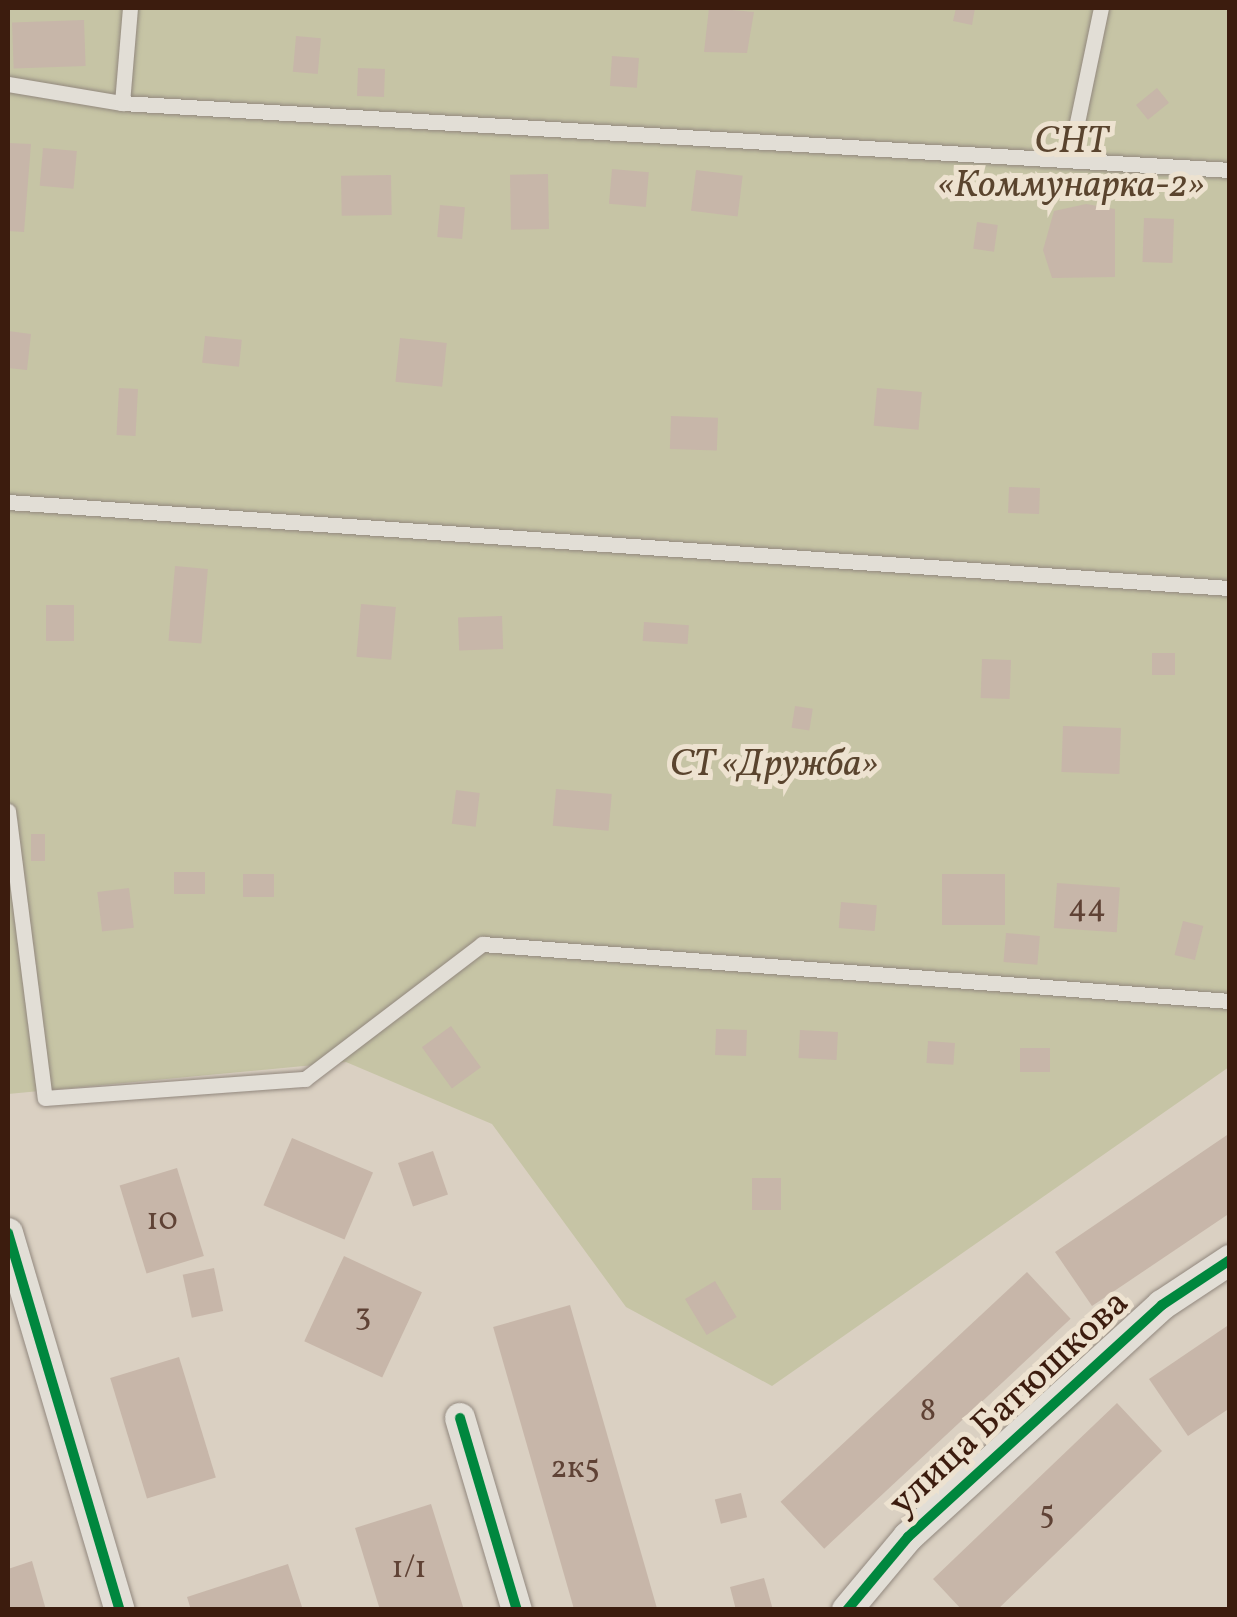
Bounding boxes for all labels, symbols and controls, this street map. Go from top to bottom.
park label: СНТ «Коммунарка-2» [937,120,1205,210]
park label: СТ «Дружба» [670,743,878,789]
house number: 44 [1068,889,1106,927]
house number: 10 [146,1202,178,1240]
street label: улица Батюшкова [881,1281,1139,1527]
house number: 3 [355,1298,371,1336]
house number: 8 [920,1393,936,1431]
house number: 2к5 [550,1450,600,1488]
house number: 5 [1039,1496,1055,1534]
house number: 1/1 [391,1550,427,1588]

